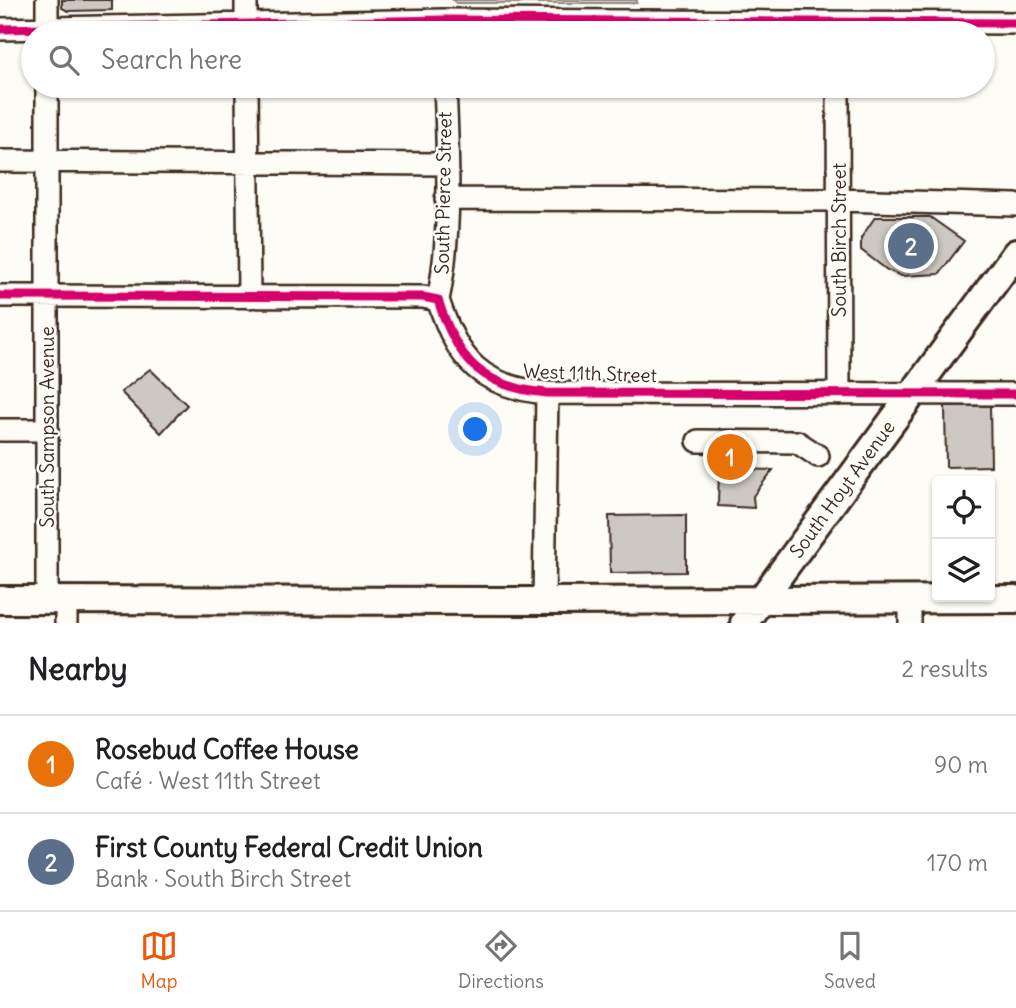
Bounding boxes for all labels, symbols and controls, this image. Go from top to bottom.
search box [21,21,995,98]
icon: search [45,41,83,79]
text: Search here [101,43,242,76]
street label: South Pierce Street [430,112,456,274]
street label: South Birch Street [827,163,851,317]
pin: 2 [888,220,934,272]
street label: South Sampson Avenue [35,326,59,528]
street label: West 11th Street [523,359,657,387]
your location [458,412,492,446]
street label: South Hoyt Avenue [784,416,900,562]
pin: 1 [707,431,753,483]
map controls [932,476,995,602]
button: locate [932,476,995,539]
button: layers [932,539,995,602]
text: Nearby [28,650,128,688]
text: 2 results [902,654,988,683]
text: Rosebud Coffee House [95,733,359,766]
text: 1 [46,750,56,779]
text: 90 m [934,750,988,779]
text: Café · West 11th Street [95,766,321,795]
text: First County Federal Credit Union [95,831,483,864]
text: 2 [45,848,57,877]
text: 170 m [927,848,988,877]
text: Bank · South Birch Street [95,864,351,893]
tab: Map [140,927,178,993]
tab: Directions [458,927,544,993]
tab: Saved [824,927,876,993]

